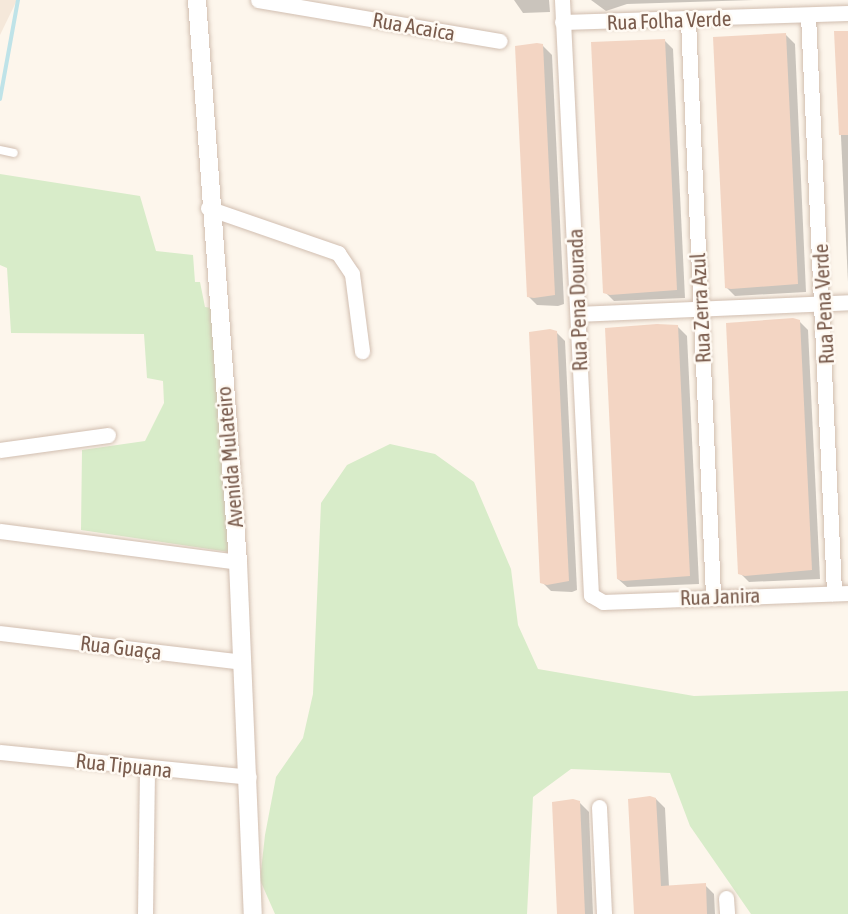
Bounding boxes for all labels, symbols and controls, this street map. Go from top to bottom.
street label: Rua Folha Verde [606,5,732,35]
street label: Rua Acaica [371,6,457,46]
street label: Rua Pena Dourada [562,228,592,372]
street label: Rua Pena Verde [807,243,839,365]
street label: Rua Zerra Azul [685,252,715,364]
street label: Avenida Mulateiro [210,385,248,529]
street label: Rua Janira [679,582,761,610]
street label: Rua Guaça [79,630,163,664]
street label: Rua Tipuana [75,747,173,783]

